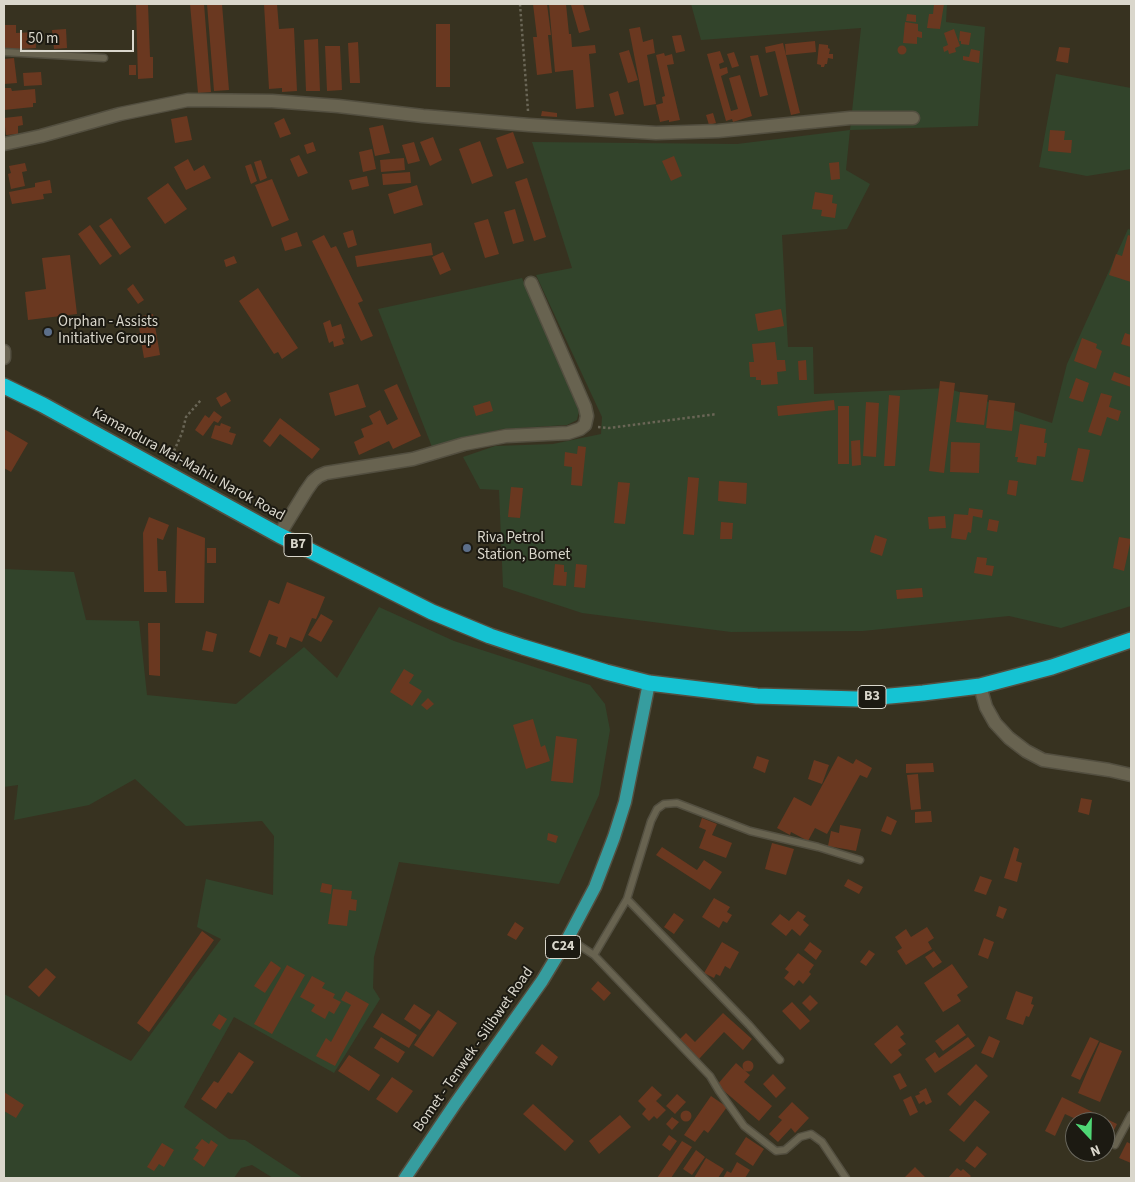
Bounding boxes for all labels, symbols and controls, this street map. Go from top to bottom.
scale bar [22,20,136,52]
text: 50 m [28,28,58,49]
place label: Orphan - Assists Initiative Group [58,314,158,349]
marker: Orphan - Assists Initiative Group [42,326,54,338]
street label: Kamandura Mai-Mahiu Narok Road [88,404,288,526]
place label: Riva Petrol Station, Bomet [477,530,570,565]
road number: B7 [284,534,312,556]
marker: Riva Petrol Station, Bomet [461,542,473,554]
road number: B3 [858,686,886,709]
road number: C24 [546,936,580,959]
street label: Bomet - Tenwek - Silibwet Road [410,964,538,1136]
north arrow [1065,1112,1115,1162]
text: N [1087,1139,1103,1161]

